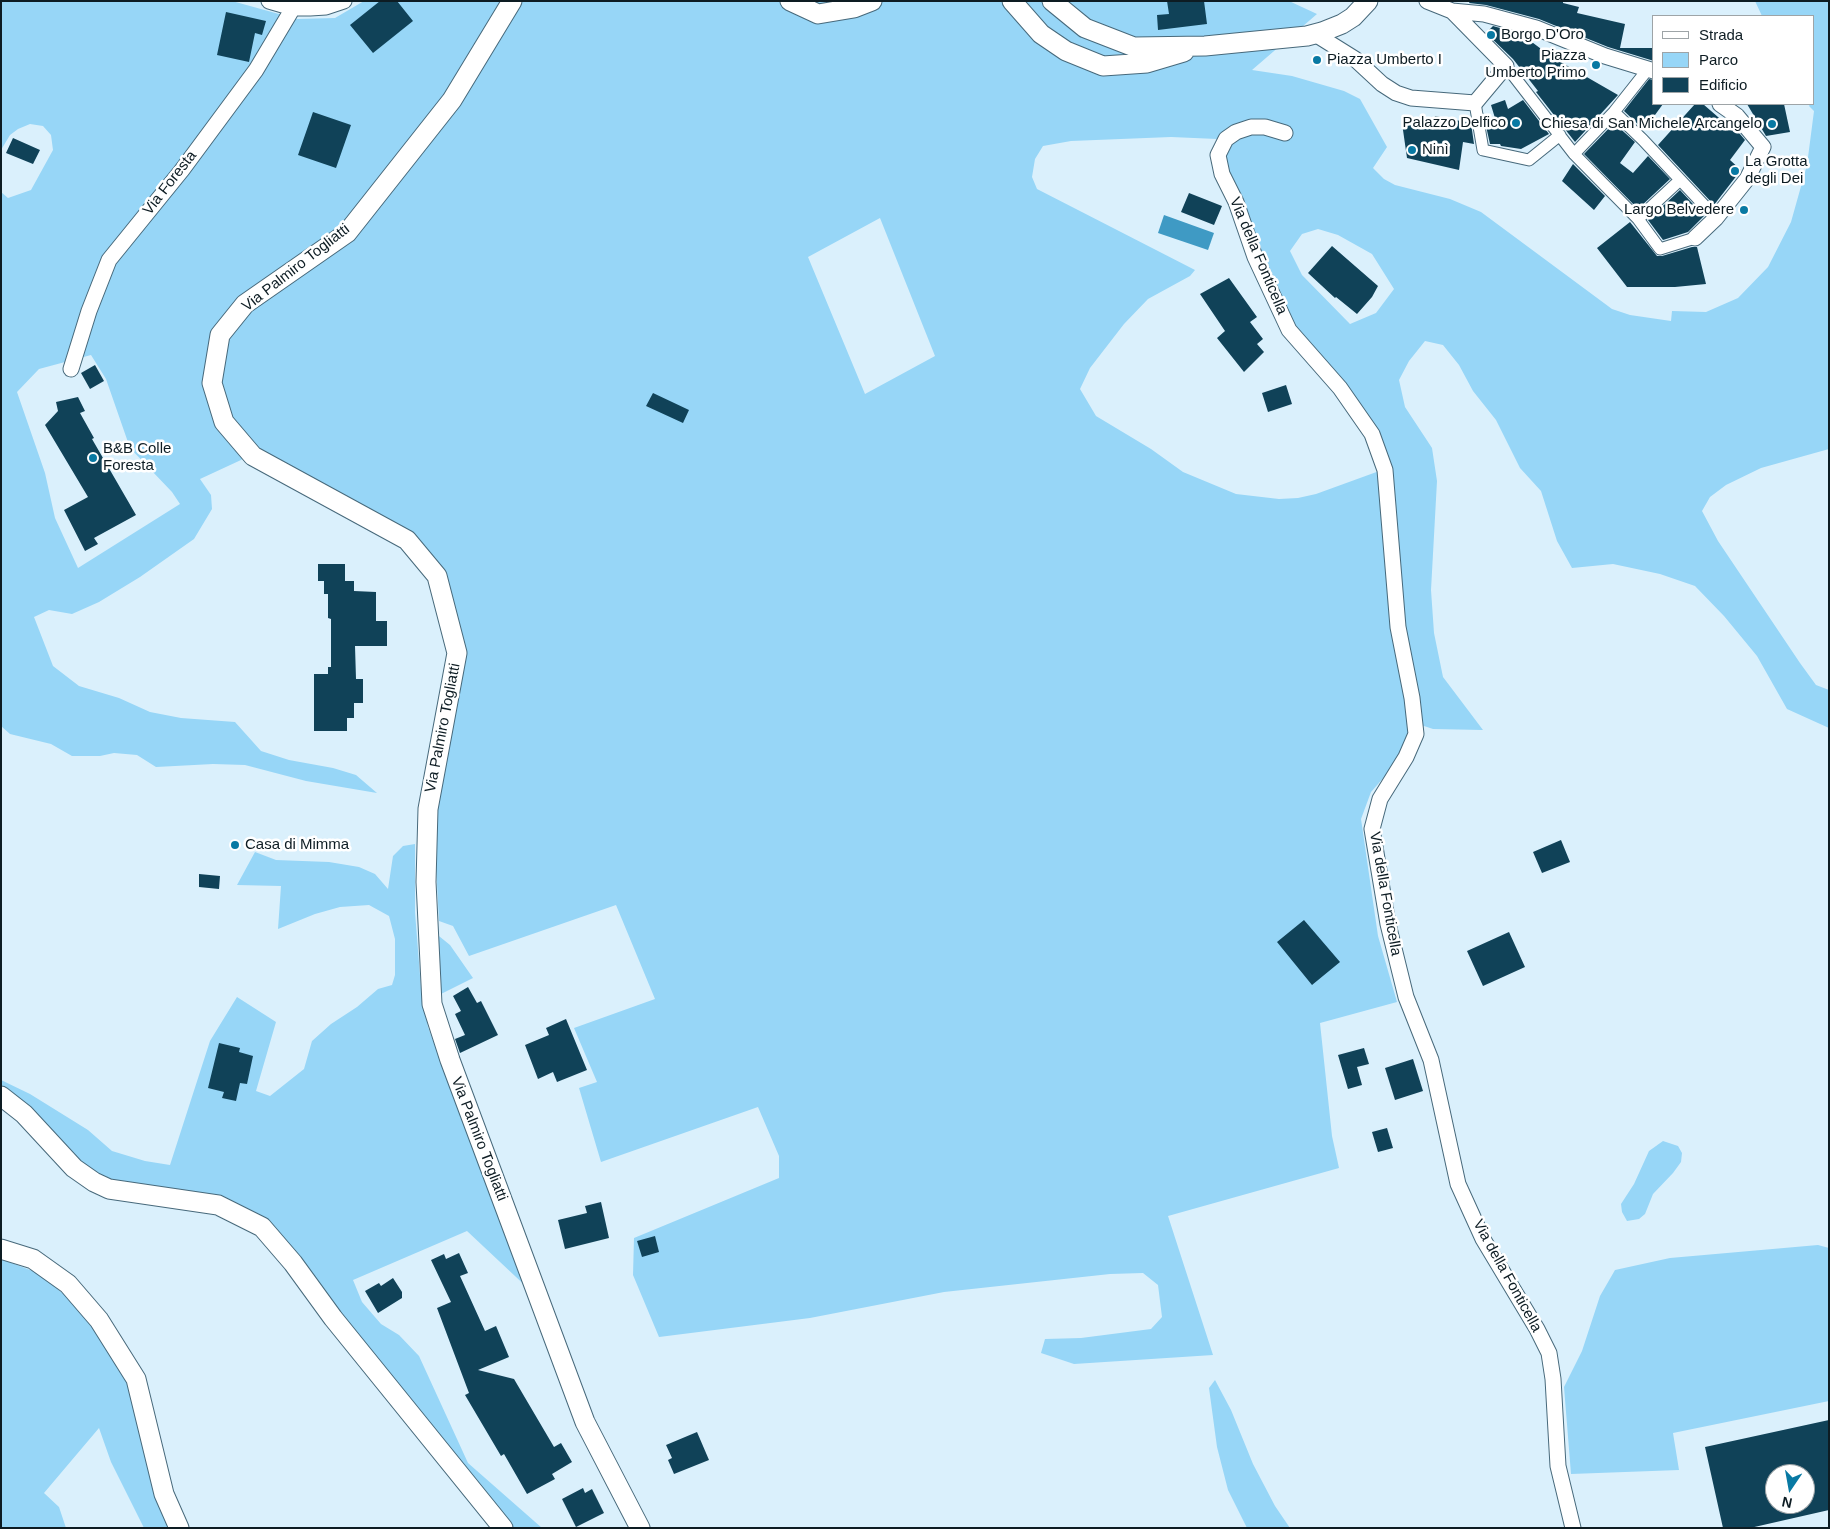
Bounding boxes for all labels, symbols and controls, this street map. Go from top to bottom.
legend [1652,15,1815,105]
place label: Borgo D'Oro [1501,26,1584,44]
text: Strada [1699,26,1743,43]
marker: Borgo D'Oro [1485,29,1497,41]
place label: Piazza Umberto Primo [1485,47,1586,82]
place label: Piazza Umberto I [1327,51,1442,69]
text: Parco [1699,51,1738,68]
marker: Piazza Umberto I [1311,54,1323,66]
marker: Piazza Umberto Primo [1590,59,1602,71]
text: Edificio [1699,76,1747,93]
place label: Palazzo Delfico [1403,114,1506,132]
place label: Chiesa di San Michele Arcangelo [1541,115,1762,133]
marker: Palazzo Delfico [1510,117,1522,129]
marker: Chiesa di San Michele Arcangelo [1766,118,1778,130]
place label: Ninì [1422,141,1449,159]
marker: Ninì [1406,144,1418,156]
street label: Via Foresta [139,147,201,219]
place label: La Grotta degli Dei [1745,153,1808,188]
marker: La Grotta degli Dei [1729,165,1741,177]
street label: Via della Fonticella [1225,195,1291,317]
place label: Largo Belvedere [1624,201,1734,219]
marker: Largo Belvedere [1738,204,1750,216]
street label: Via Palmiro Togliatti [239,220,353,316]
place label: B&B Colle Foresta [103,440,171,475]
marker: B&B Colle Foresta [87,452,99,464]
street label: Via Palmiro Togliatti [422,662,464,794]
street label: Via della Fonticella [1365,831,1405,957]
place label: Casa di Mimma [245,836,349,854]
marker: Casa di Mimma [229,839,241,851]
street label: Via Palmiro Togliatti [447,1074,511,1204]
street label: Via della Fonticella [1469,1217,1545,1335]
north arrow [1765,1464,1815,1514]
text: N [1780,1494,1794,1512]

